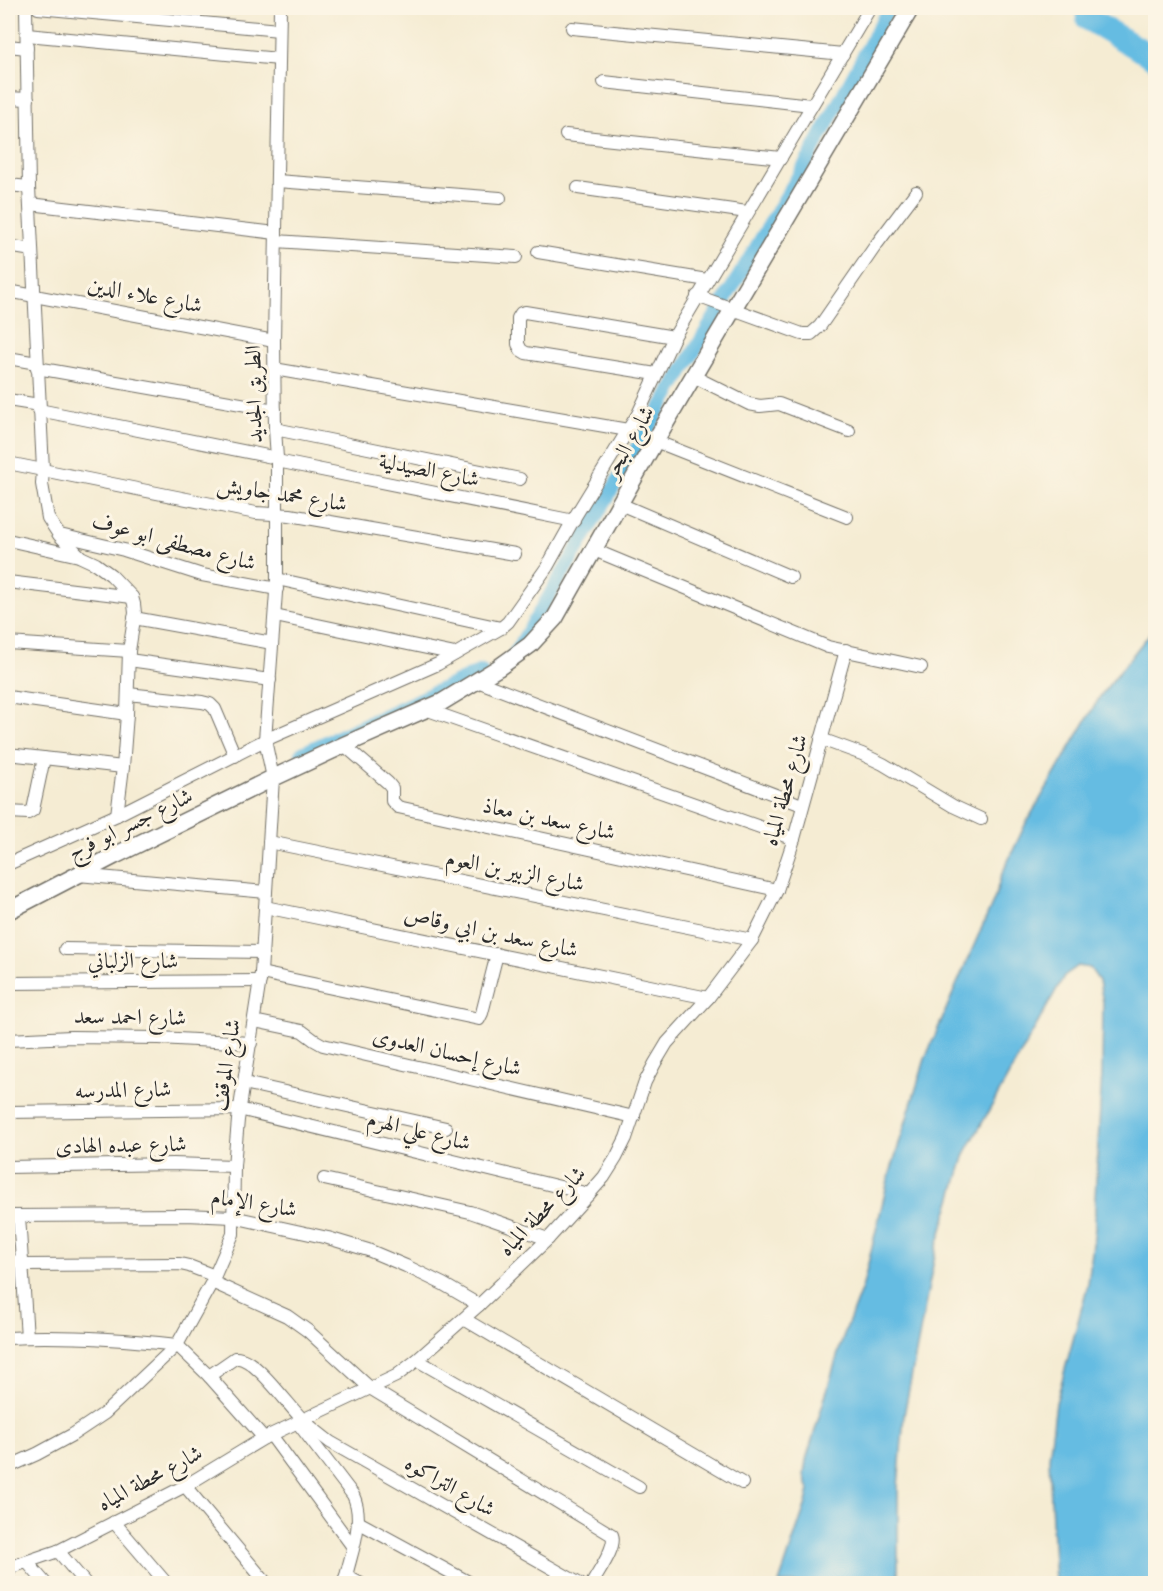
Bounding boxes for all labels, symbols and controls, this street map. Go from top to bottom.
street label: شارع علاء الدين [84,269,205,324]
street label: الطريق الجديد [238,345,270,443]
street label: شارع البحر [595,400,664,487]
street label: شارع الصيدلية [376,446,482,497]
street label: شارع محمد جاويش [214,469,349,522]
street label: شارع مصطفى ابو عوف [88,506,259,581]
street label: شارع محطة المياه [755,731,818,850]
street label: شارع جسر ابو فرج [62,781,199,871]
street label: شارع سعد بن معاذ [479,790,618,851]
street label: شارع الزبير بن العوم [442,843,587,903]
street label: شارع سعد بن ابي وقاص [401,899,581,968]
street label: شارع الزلباني [88,946,178,979]
street label: شارع احمد سعد [74,1001,186,1036]
street label: شارع الموقف [204,1017,251,1114]
street label: شارع إحسان العدوى [369,1020,524,1087]
street label: شارع المدرسه [74,1074,172,1109]
street label: شارع علي الهرم [363,1104,474,1164]
street label: شارع عبده الهادى [55,1129,187,1164]
street label: شارع محطة المياه [491,1159,595,1265]
street label: شارع الإمام [208,1181,299,1229]
street label: شارع محطة المياه [92,1438,209,1521]
street label: شارع التراكوه [398,1448,501,1527]

